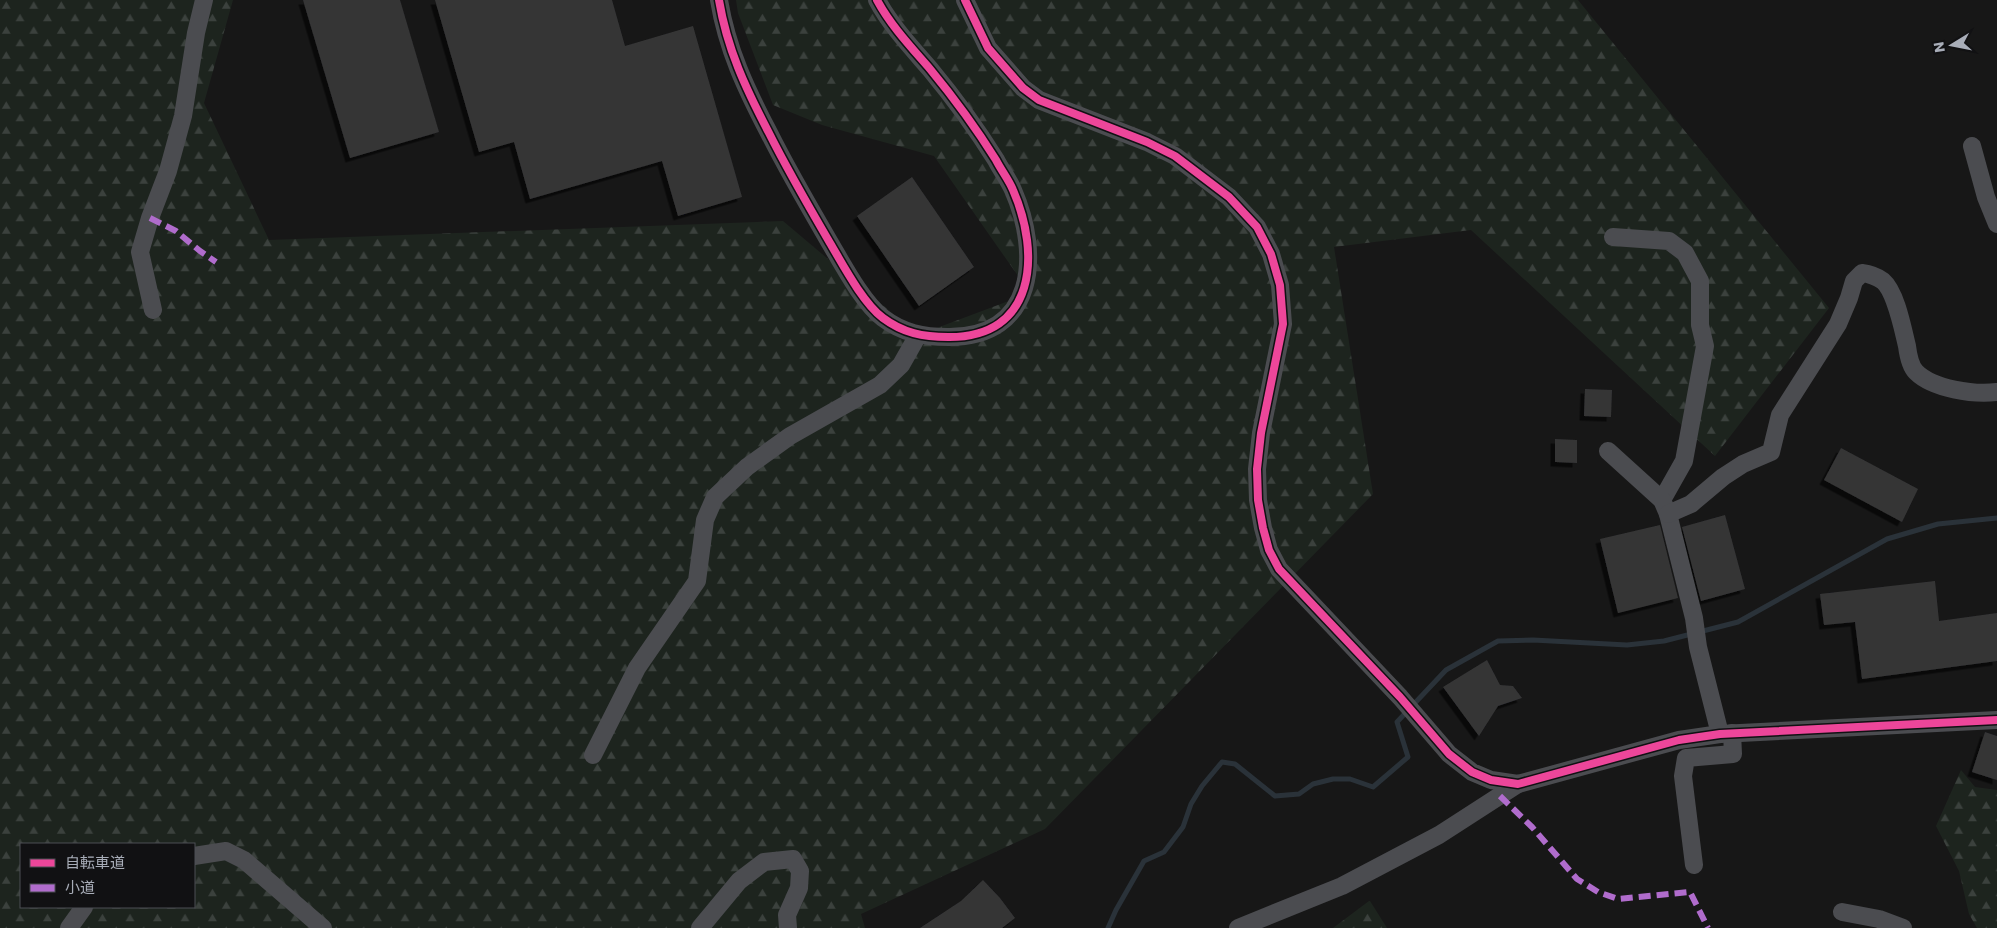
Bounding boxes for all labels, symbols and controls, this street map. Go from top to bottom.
north arrow [1927,20,1977,70]
text: N [1928,40,1950,54]
legend [20,843,195,908]
text: 自転車道 [65,852,125,873]
text: 小道 [65,877,95,898]

